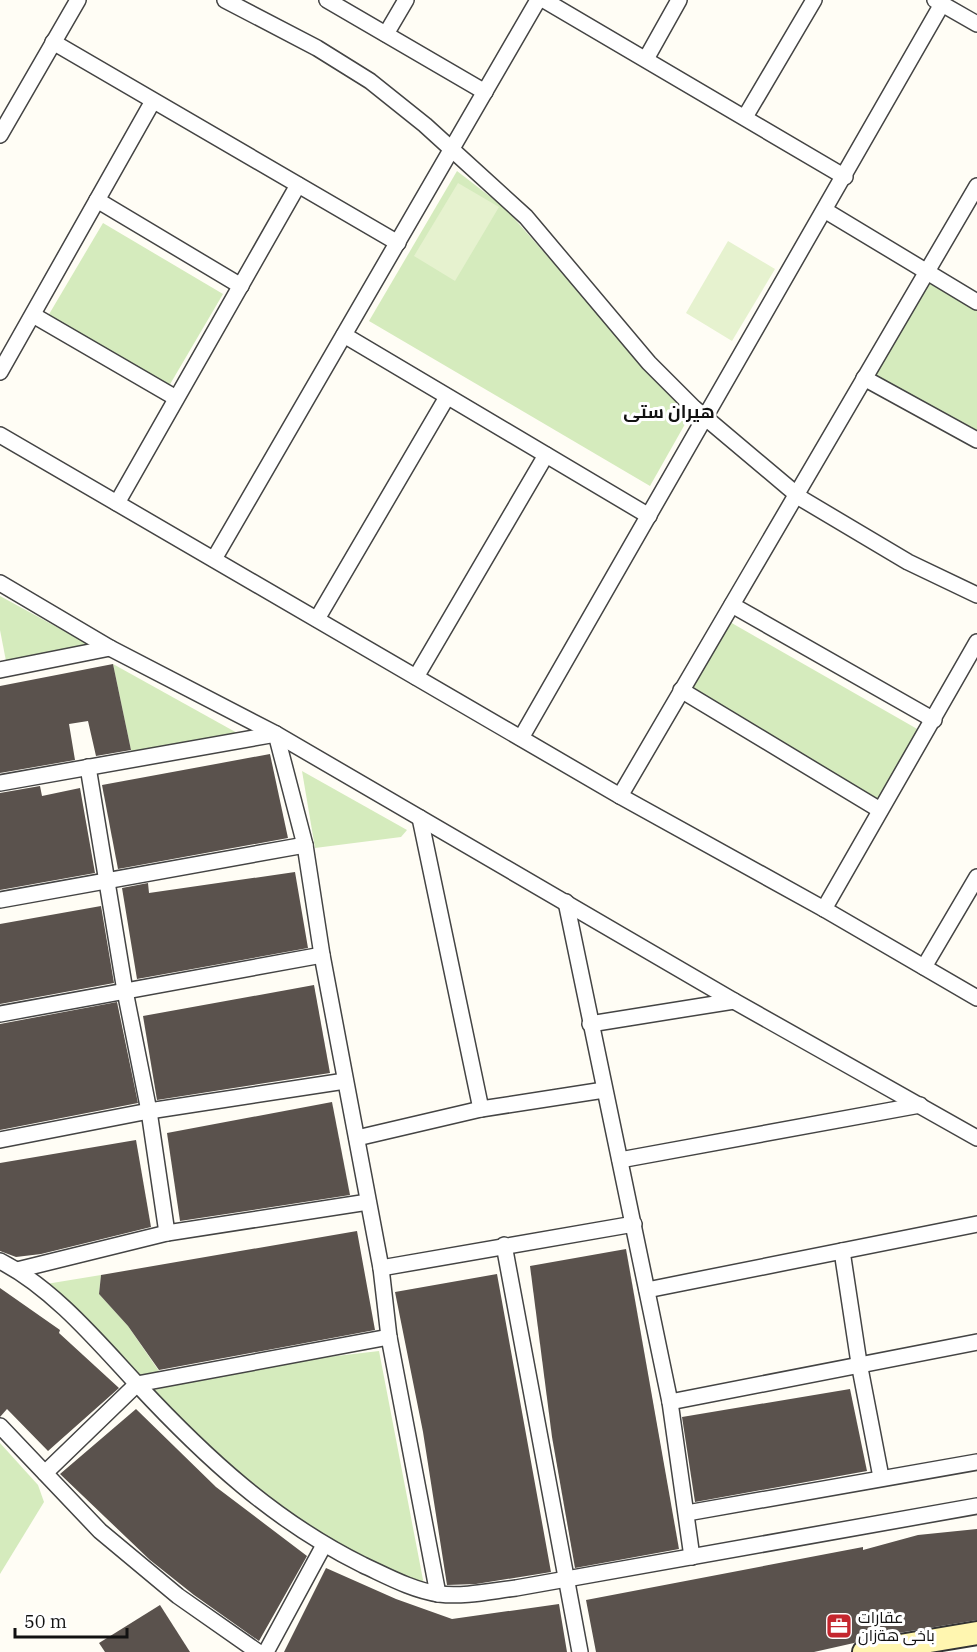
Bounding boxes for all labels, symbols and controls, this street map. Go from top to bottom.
district label: هیران ستی [623,400,715,423]
scale bar [15,1601,128,1639]
place label: عقارات باخی هةزان [858,1607,935,1646]
text: 50 m [24,1610,67,1633]
office icon: عقارات باخی هةزان [824,1611,854,1641]

